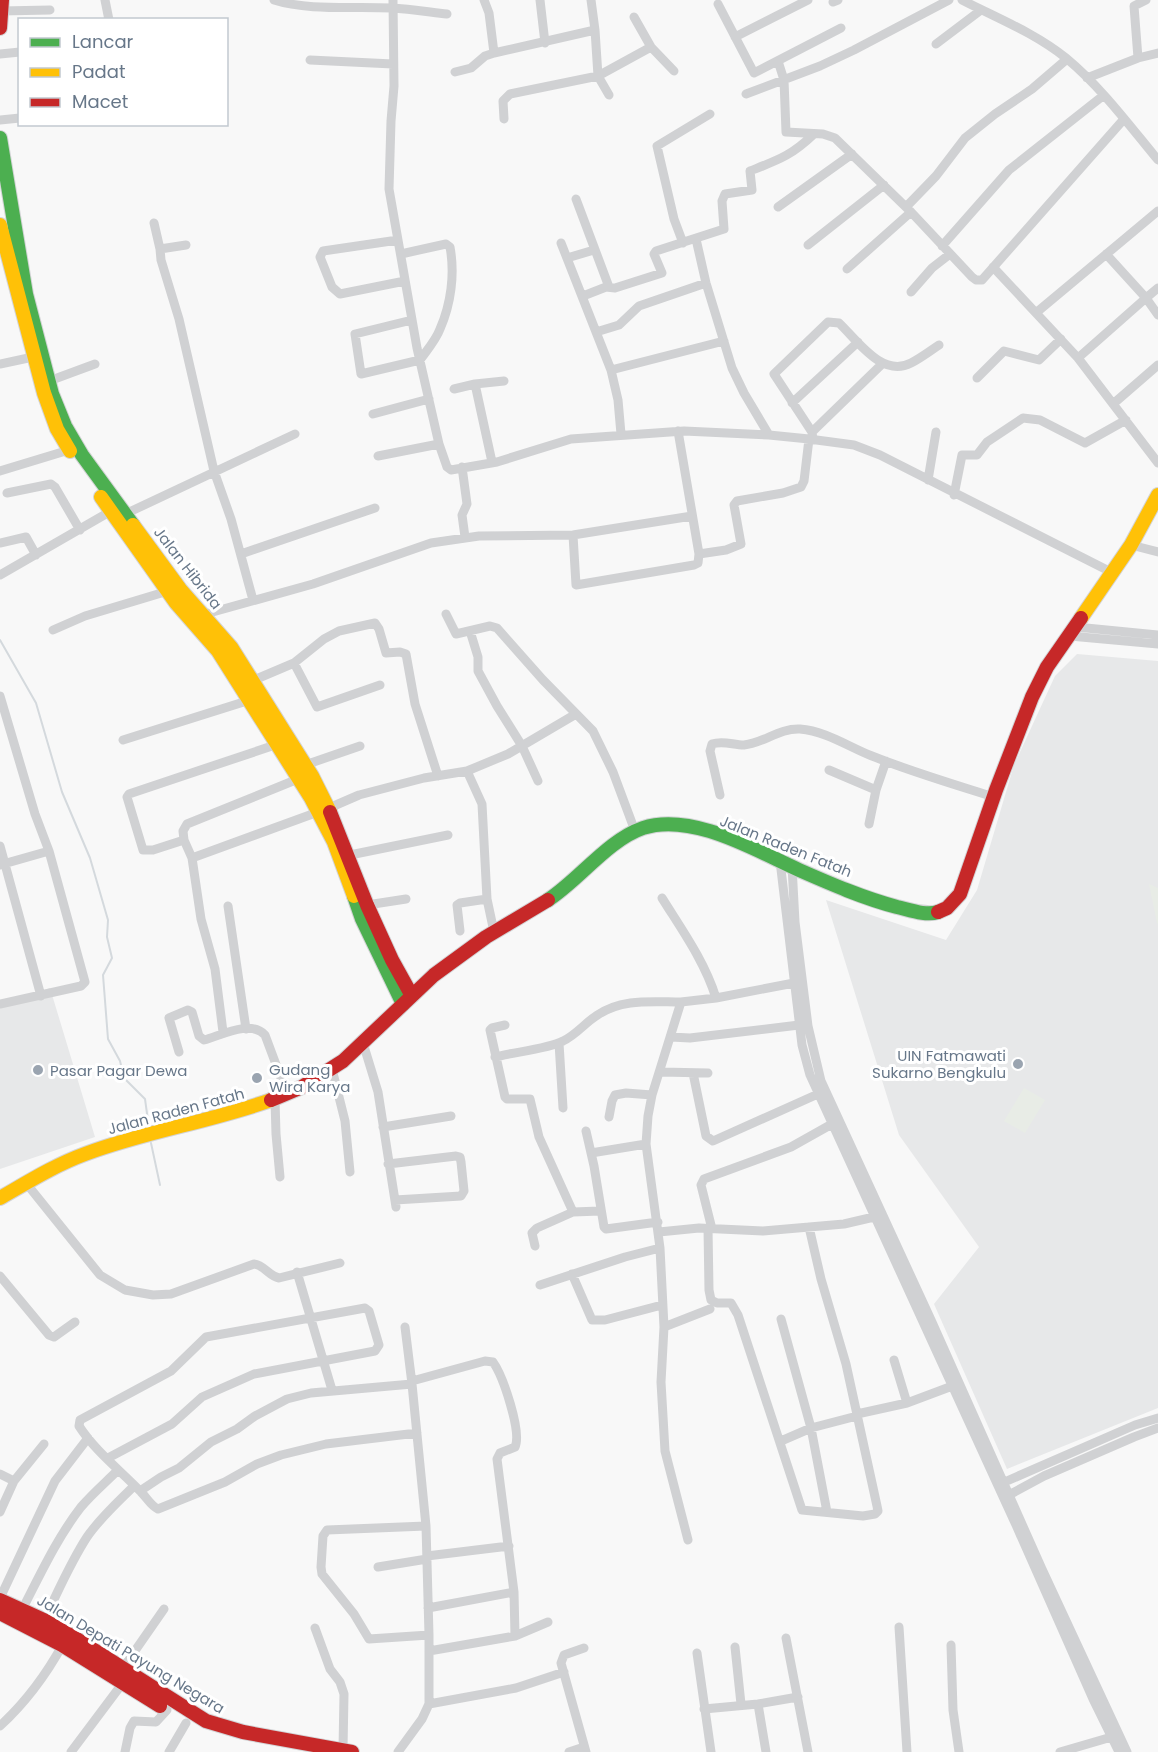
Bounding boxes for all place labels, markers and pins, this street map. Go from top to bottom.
place label: UIN Fatmawati Sukarno Bengkulu [872,1045,1006,1083]
marker: UIN Fatmawati Sukarno Bengkulu [1011,1057,1025,1071]
place label: Gudang Wira Karya [269,1059,350,1097]
place label: Pasar Pagar Dewa [50,1060,187,1081]
marker: Pasar Pagar Dewa [31,1063,45,1077]
marker: Gudang Wira Karya [250,1071,264,1085]

